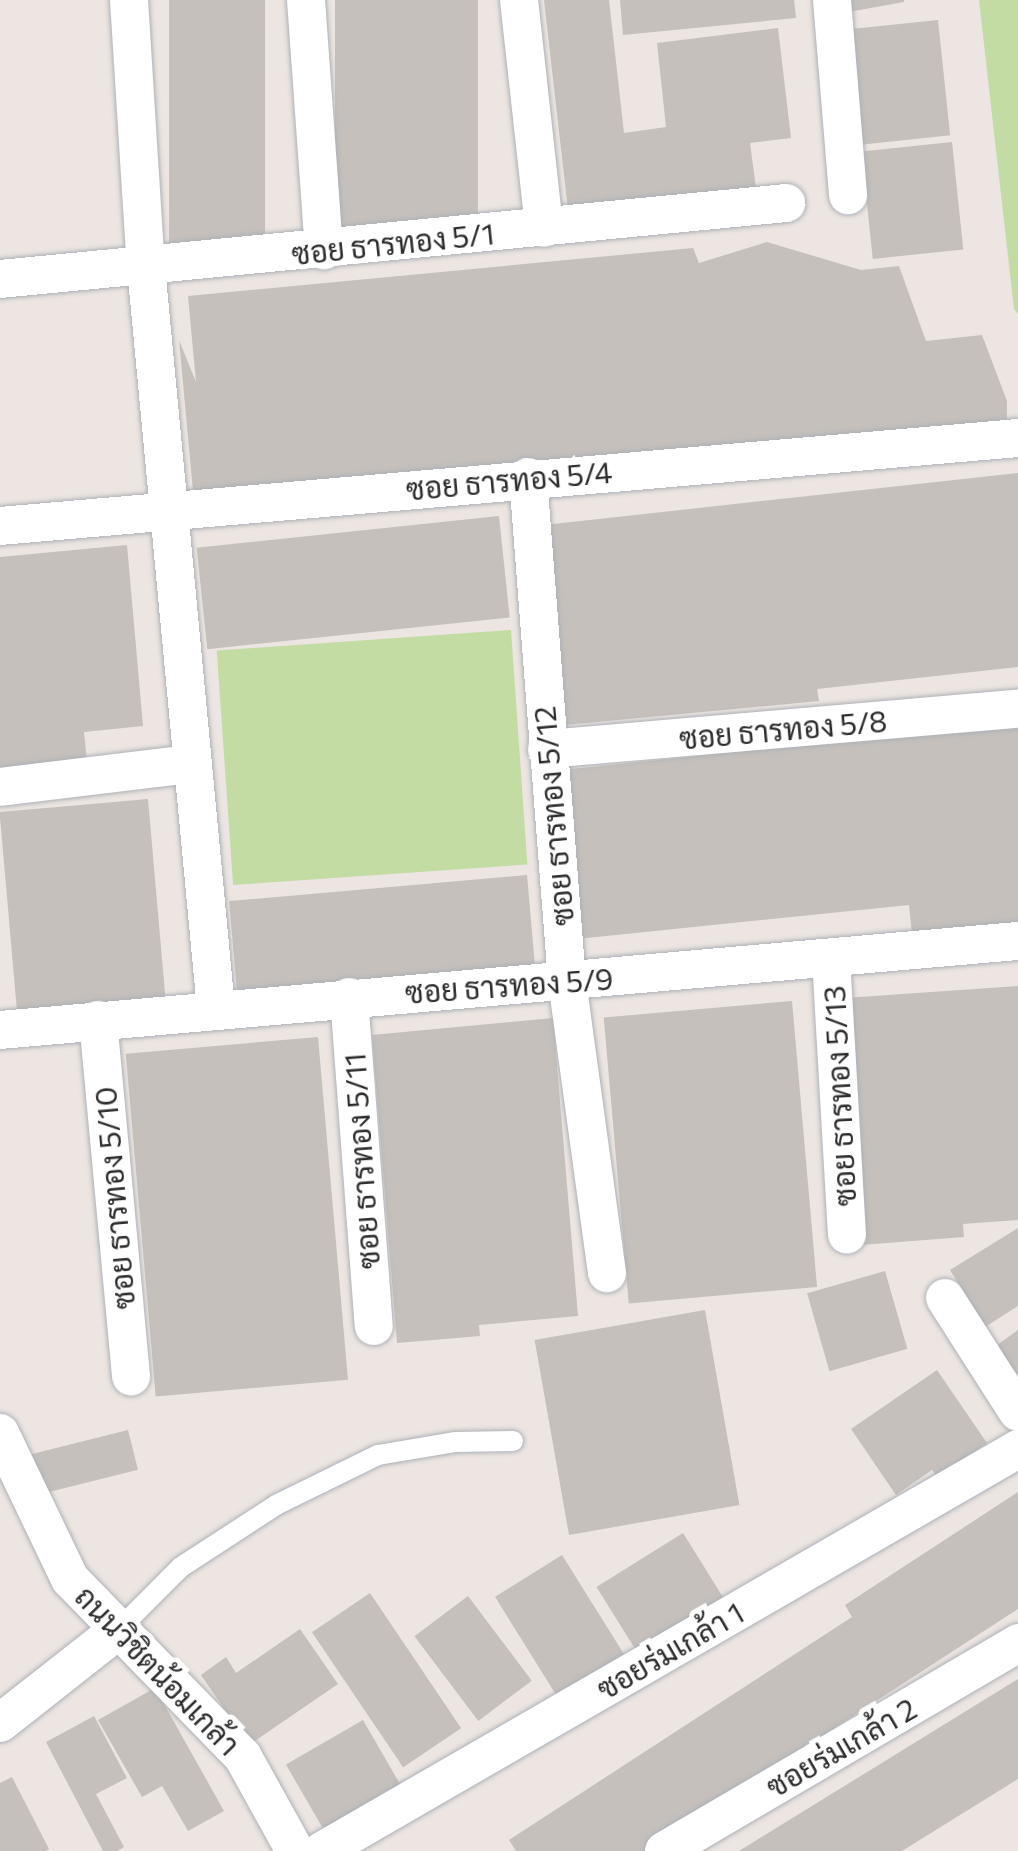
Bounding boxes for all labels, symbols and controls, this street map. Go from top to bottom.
street label: ซอย ธารทอง 5/1 [290,214,496,272]
street label: ซอย ธารทอง 5/4 [404,453,614,507]
street label: ซอย ธารทอง 5/8 [678,702,888,756]
street label: ซอย ธารทอง 5/12 [525,705,581,927]
street label: ซอย ธารทอง 5/9 [404,960,614,1010]
street label: ซอย ธารทอง 5/13 [815,985,863,1207]
street label: ซอย ธารทอง 5/11 [335,1052,387,1270]
street label: ซอย ธารทอง 5/10 [86,1085,142,1311]
street label: ถนนวิชิตน้อมเกล้า [68,1578,248,1762]
street label: ซอยร่มเกล้า 1 [590,1594,750,1706]
street label: ซอยร่มเกล้า 2 [760,1690,922,1804]

